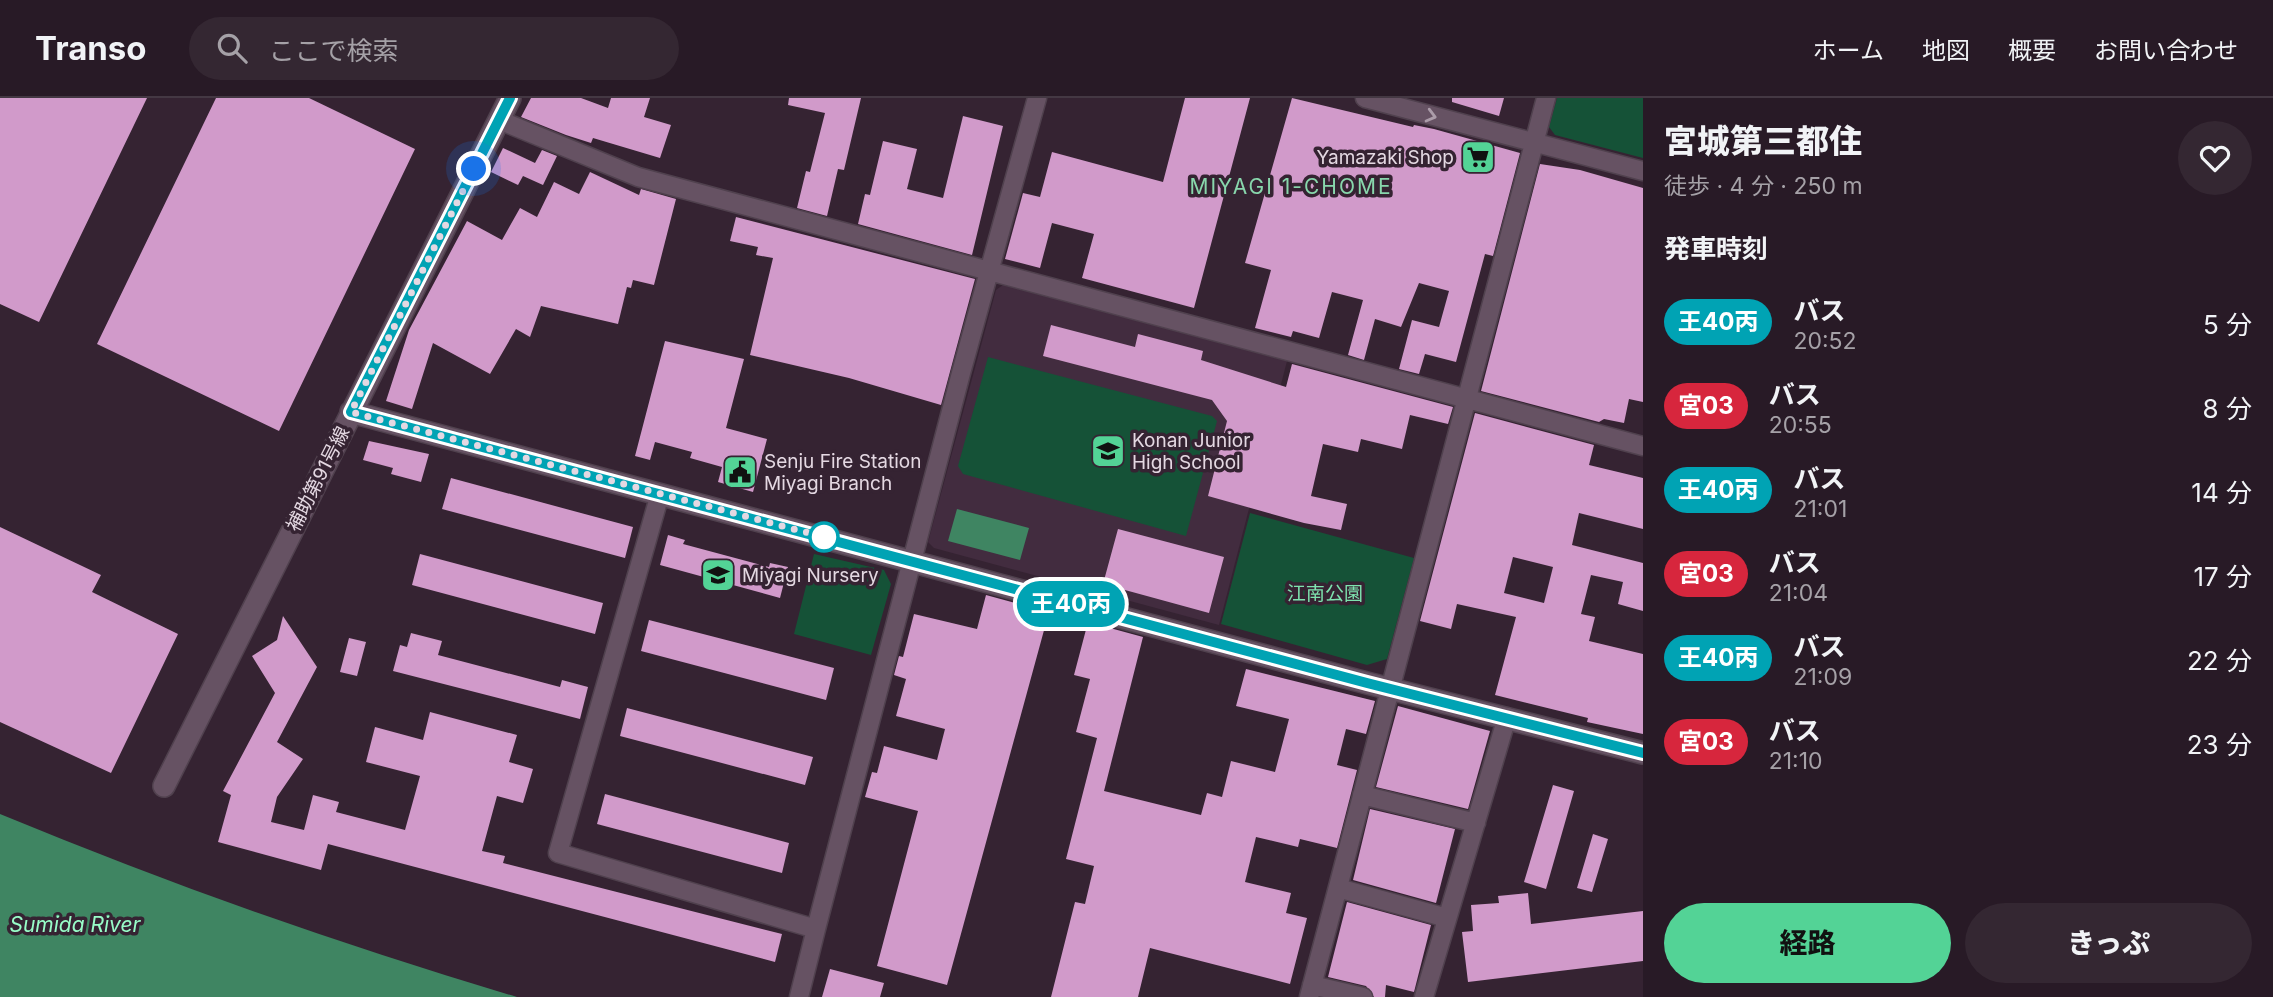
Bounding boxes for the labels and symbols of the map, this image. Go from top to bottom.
one-way arrow [1425,108,1437,122]
supermarket icon: Yamazaki Shop [1459,138,1497,176]
place label: Yamazaki Shop [1316,146,1454,169]
your location [456,151,491,186]
district label: MIYAGI 1-CHOME [1189,174,1393,199]
street label: 補助第91号線 [282,423,354,535]
place label: Konan Junior High School [1132,429,1250,474]
school or university icon: Konan Junior High School [1089,432,1127,470]
place label: Senju Fire Station Miyagi Branch [764,450,921,495]
public building icon: Senju Fire Station Miyagi Branch [721,453,759,491]
unlabelled marker [809,522,839,552]
school or university icon: Miyagi Nursery [699,556,737,594]
place label: Miyagi Nursery [742,564,879,587]
line badge: 王40丙 [1022,581,1120,627]
park label: 江南公園 [1287,582,1363,605]
water label: Sumida River [9,912,142,937]

